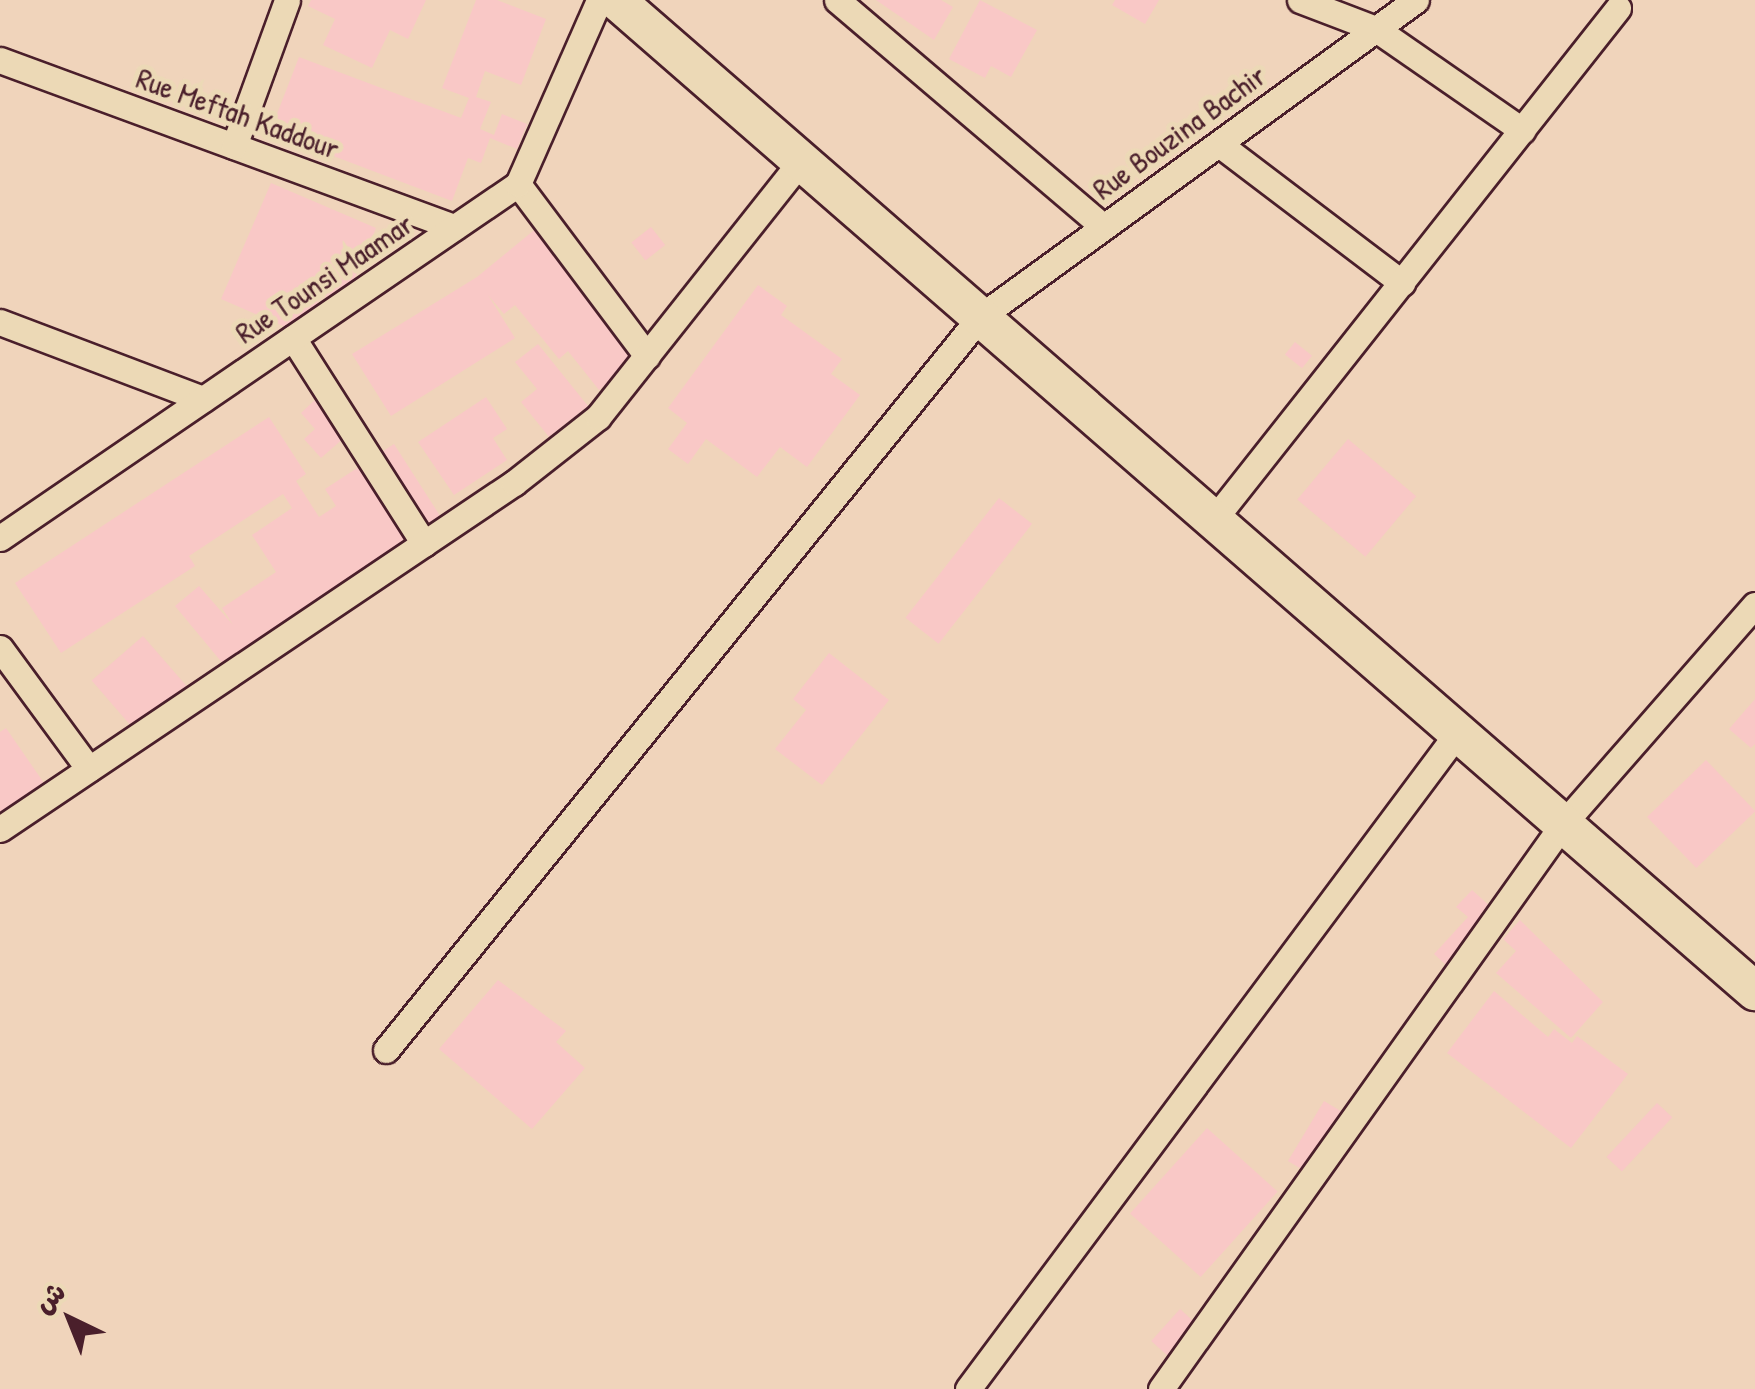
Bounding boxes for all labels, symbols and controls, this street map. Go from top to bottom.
street label: Rue Bouzina Bachir [1085,57,1273,207]
street label: Rue Meftah Kaddour [132,60,344,166]
street label: Rue Tounsi Maamar [228,205,420,351]
north arrow [20,1269,120,1369]
text: ش [25,1273,74,1321]

